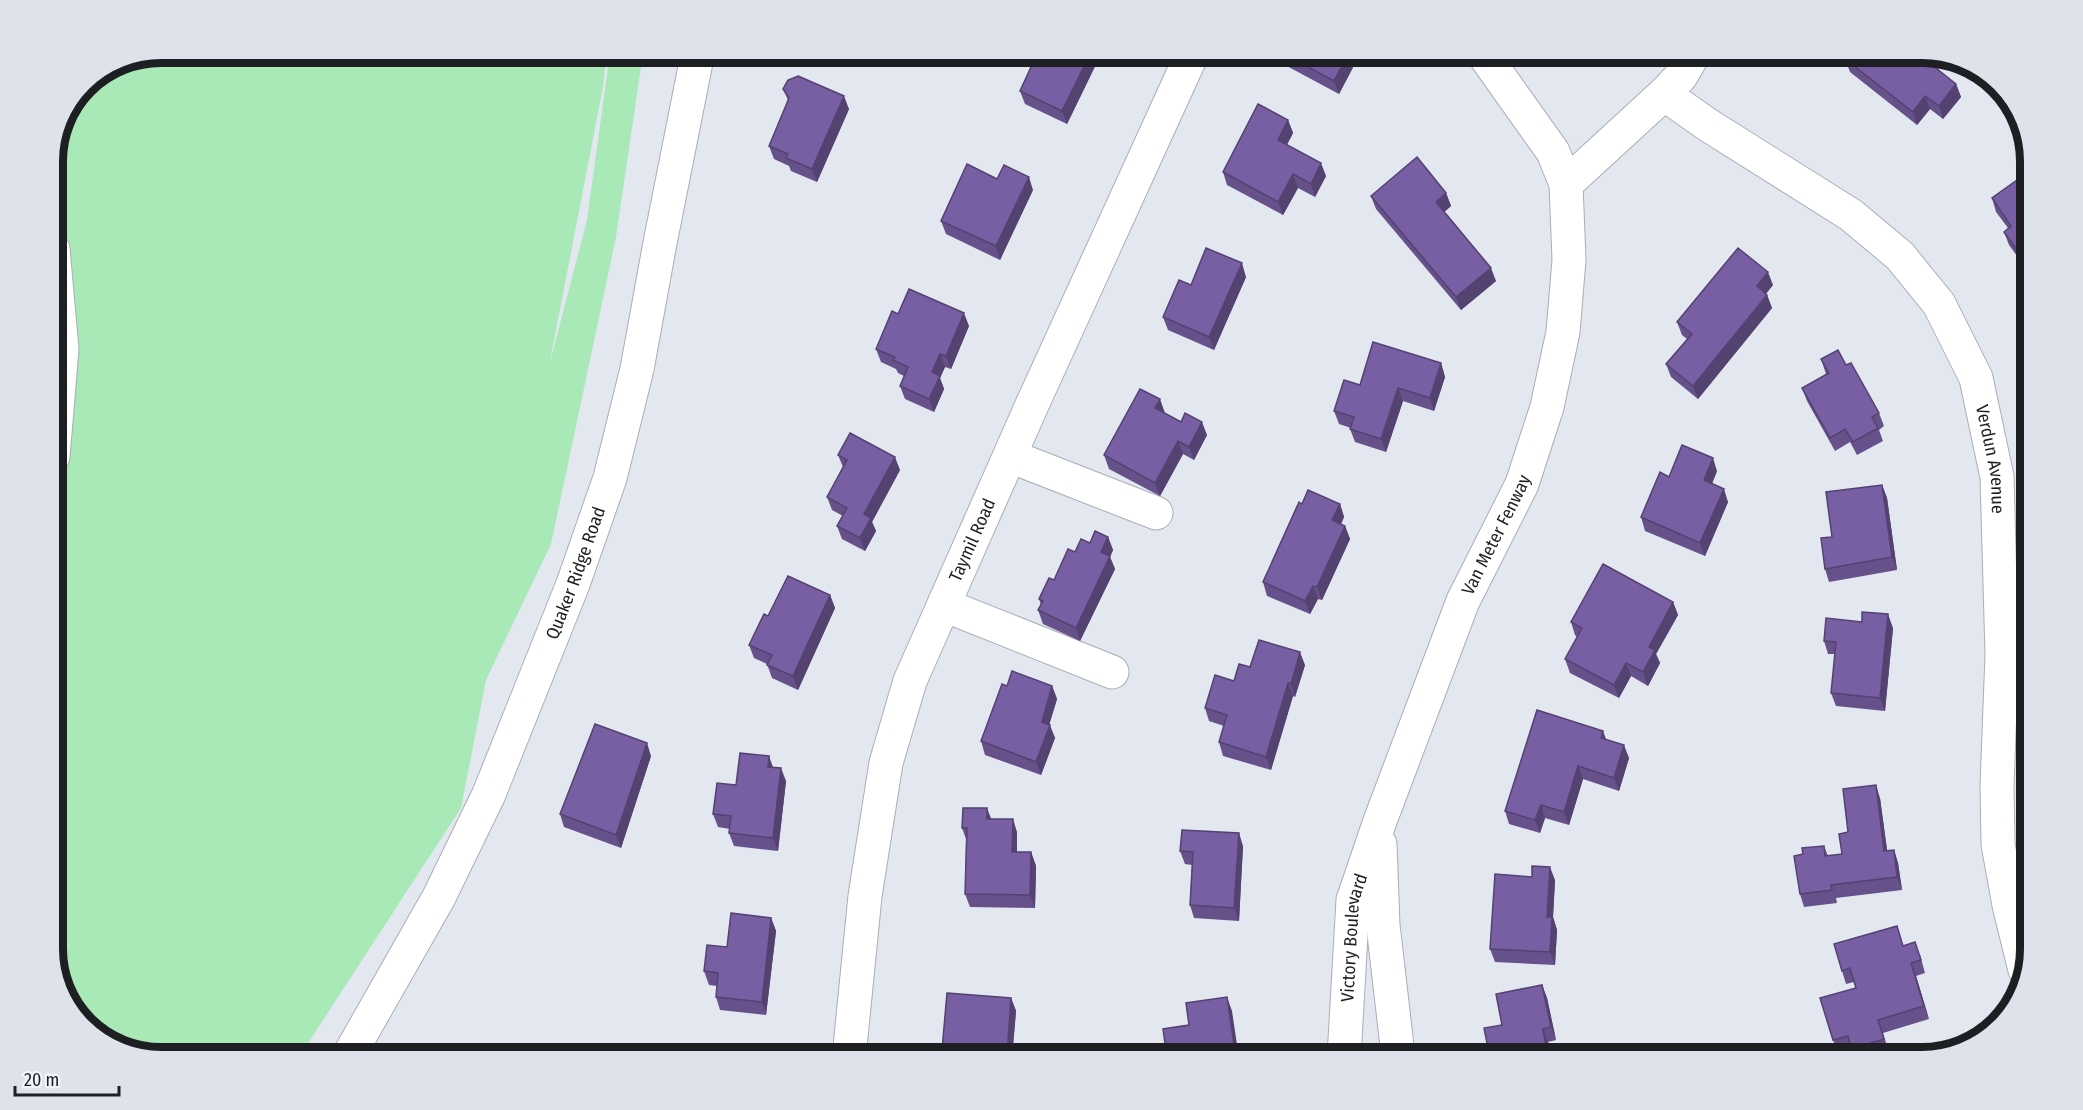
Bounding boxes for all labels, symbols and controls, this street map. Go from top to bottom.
street label: Verdun Avenue [1971,403,2009,514]
street label: Van Meter Fenway [1457,472,1535,599]
street label: Taymil Road [944,495,1000,585]
street label: Quaker Ridge Road [541,504,610,643]
street label: Victory Boulevard [1336,870,1372,1002]
scale bar [15,1059,118,1097]
text: 20 m [24,1069,59,1091]

